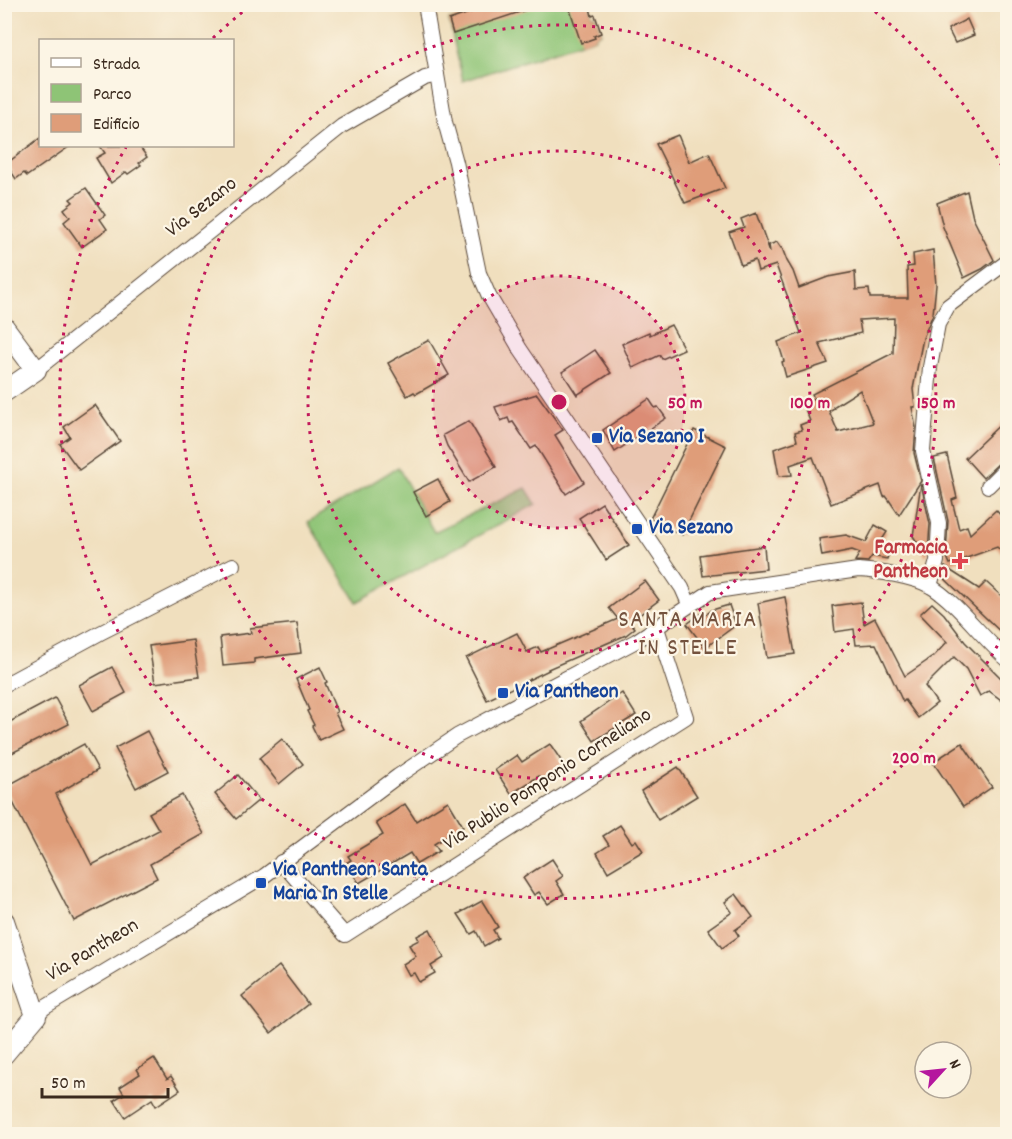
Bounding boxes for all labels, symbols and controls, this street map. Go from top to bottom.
legend [39,39,234,147]
text: Strada [93,53,140,78]
text: Parco [93,83,132,108]
text: Edificio [93,113,140,138]
street label: Via Sezano [160,170,244,246]
centre of rings [549,392,569,412]
text: 50 m [668,392,702,417]
text: 100 m [790,392,830,417]
text: 150 m [917,392,955,417]
place label: Via Sezano I [609,423,705,453]
marker: Via Sezano I [590,431,604,445]
place label: Via Sezano [649,514,733,544]
marker: Via Sezano [630,522,644,536]
place label: Farmacia Pantheon [873,534,949,588]
marker: Farmacia Pantheon [953,554,967,568]
district label: SANTA MARIA IN STELLE [618,604,758,666]
place label: Via Pantheon [515,678,619,708]
marker: Via Pantheon [496,686,510,700]
street label: Via Publio Pomponio Corneliano [438,701,658,859]
text: 200 m [892,747,936,772]
place label: Via Pantheon Santa Maria In Stelle [273,856,429,910]
marker: Via Pantheon Santa Maria In Stelle [254,876,268,890]
street label: Via Pantheon [41,912,145,990]
north arrow [913,1040,973,1100]
text: N [942,1056,966,1073]
scale bar [42,1061,168,1099]
text: 50 m [51,1072,86,1097]

